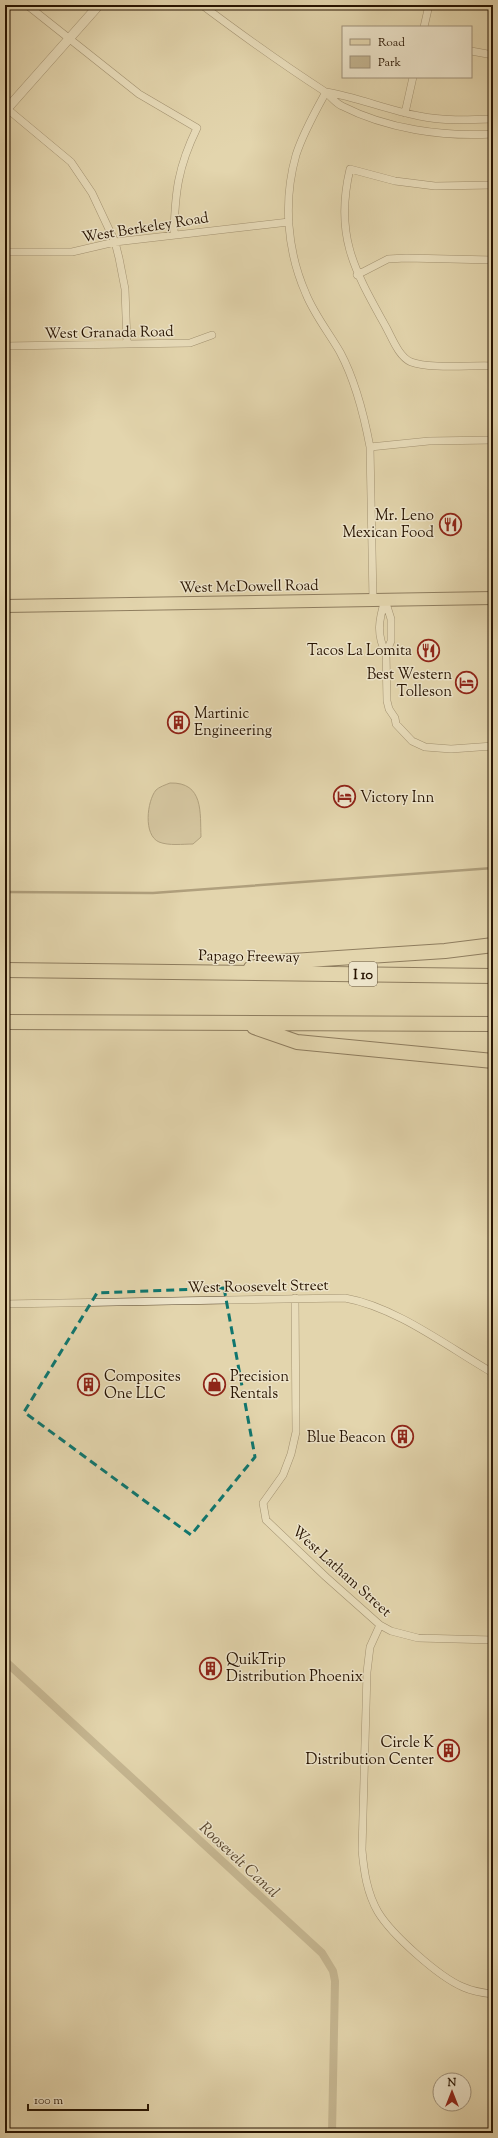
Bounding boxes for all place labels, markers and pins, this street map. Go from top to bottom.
place label: Mr. Leno Mexican Food [342,506,435,544]
restaurant icon: Mr. Leno Mexican Food [437,511,463,537]
restaurant icon: Tacos La Lomita [415,637,441,663]
place label: Tacos La Lomita [307,641,412,662]
place label: Best Western Tolleson [367,665,452,703]
hotel icon: Best Western Tolleson [454,670,480,696]
place label: Martinic Engineering [194,704,272,742]
building icon: Martinic Engineering [166,709,192,735]
hotel icon: Victory Inn [331,784,357,810]
place label: Victory Inn [360,788,435,809]
place label: Composites One LLC [104,1367,181,1405]
place label: Precision Rentals [230,1367,289,1405]
building icon: Composites One LLC [75,1372,101,1398]
shop icon: Precision Rentals [202,1372,228,1398]
building icon: Blue Beacon [389,1424,415,1450]
place label: Blue Beacon [307,1428,386,1449]
place label: QuikTrip Distribution Phoenix [226,1650,363,1688]
building icon: QuikTrip Distribution Phoenix [197,1655,223,1681]
place label: Circle K Distribution Center [306,1733,434,1771]
building icon: Circle K Distribution Center [436,1738,462,1764]

